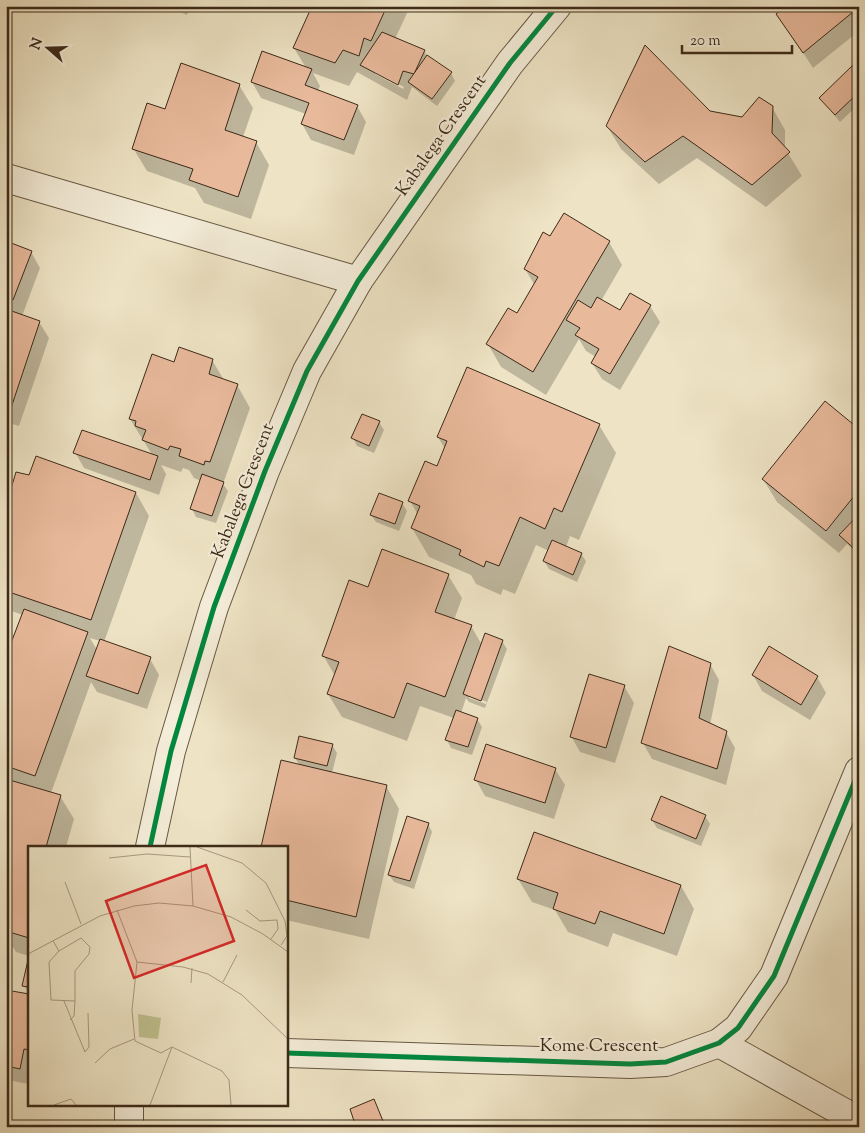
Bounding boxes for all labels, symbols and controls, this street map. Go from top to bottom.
north arrow [22,22,72,72]
scale bar [682,22,792,54]
text: 20 m [690,31,721,52]
text: N [26,36,49,53]
street label: Kabalega Crescent [390,70,494,202]
street label: Kabalega Crescent [206,420,282,562]
inset map [28,846,288,1106]
street label: Kome Crescent [540,1034,658,1060]

